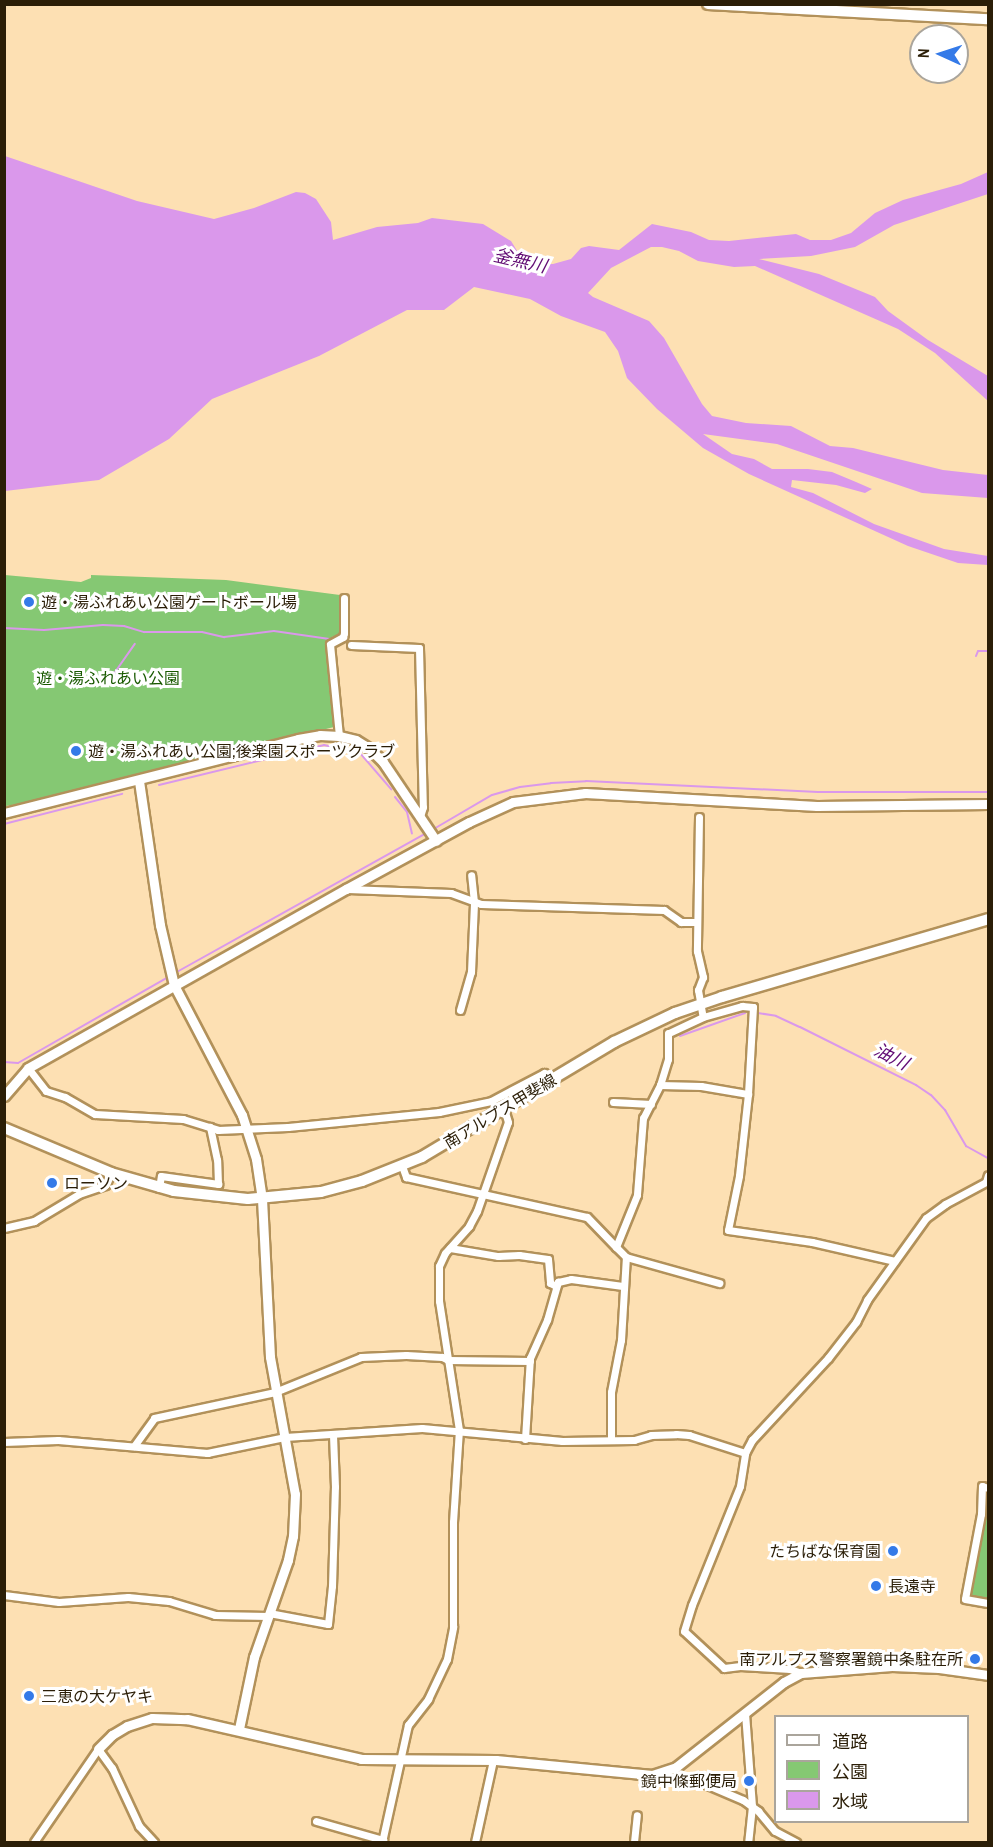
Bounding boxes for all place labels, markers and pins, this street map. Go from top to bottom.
place label: 遊・湯ふれあい公園ゲートボール場 [41,592,297,612]
marker: 遊・湯ふれあい公園ゲートボール場 [22,595,36,609]
place label: 遊・湯ふれあい公園;後楽園スポーツクラブ [88,741,396,761]
marker: 遊・湯ふれあい公園;後楽園スポーツクラブ [69,744,83,758]
place label: ローソン [64,1173,128,1193]
marker: ローソン [45,1176,59,1190]
place label: たちばな保育園 [769,1541,881,1561]
marker: たちばな保育園 [886,1544,900,1558]
place label: 長遠寺 [888,1576,936,1596]
marker: 長遠寺 [869,1579,883,1593]
place label: 南アルプス警察署鏡中条駐在所 [739,1649,963,1669]
marker: 南アルプス警察署鏡中条駐在所 [968,1652,982,1666]
place label: 三恵の大ケヤキ [41,1686,153,1706]
marker: 三恵の大ケヤキ [22,1689,36,1703]
place label: 鏡中條郵便局 [641,1771,737,1791]
marker: 鏡中條郵便局 [742,1774,756,1788]

